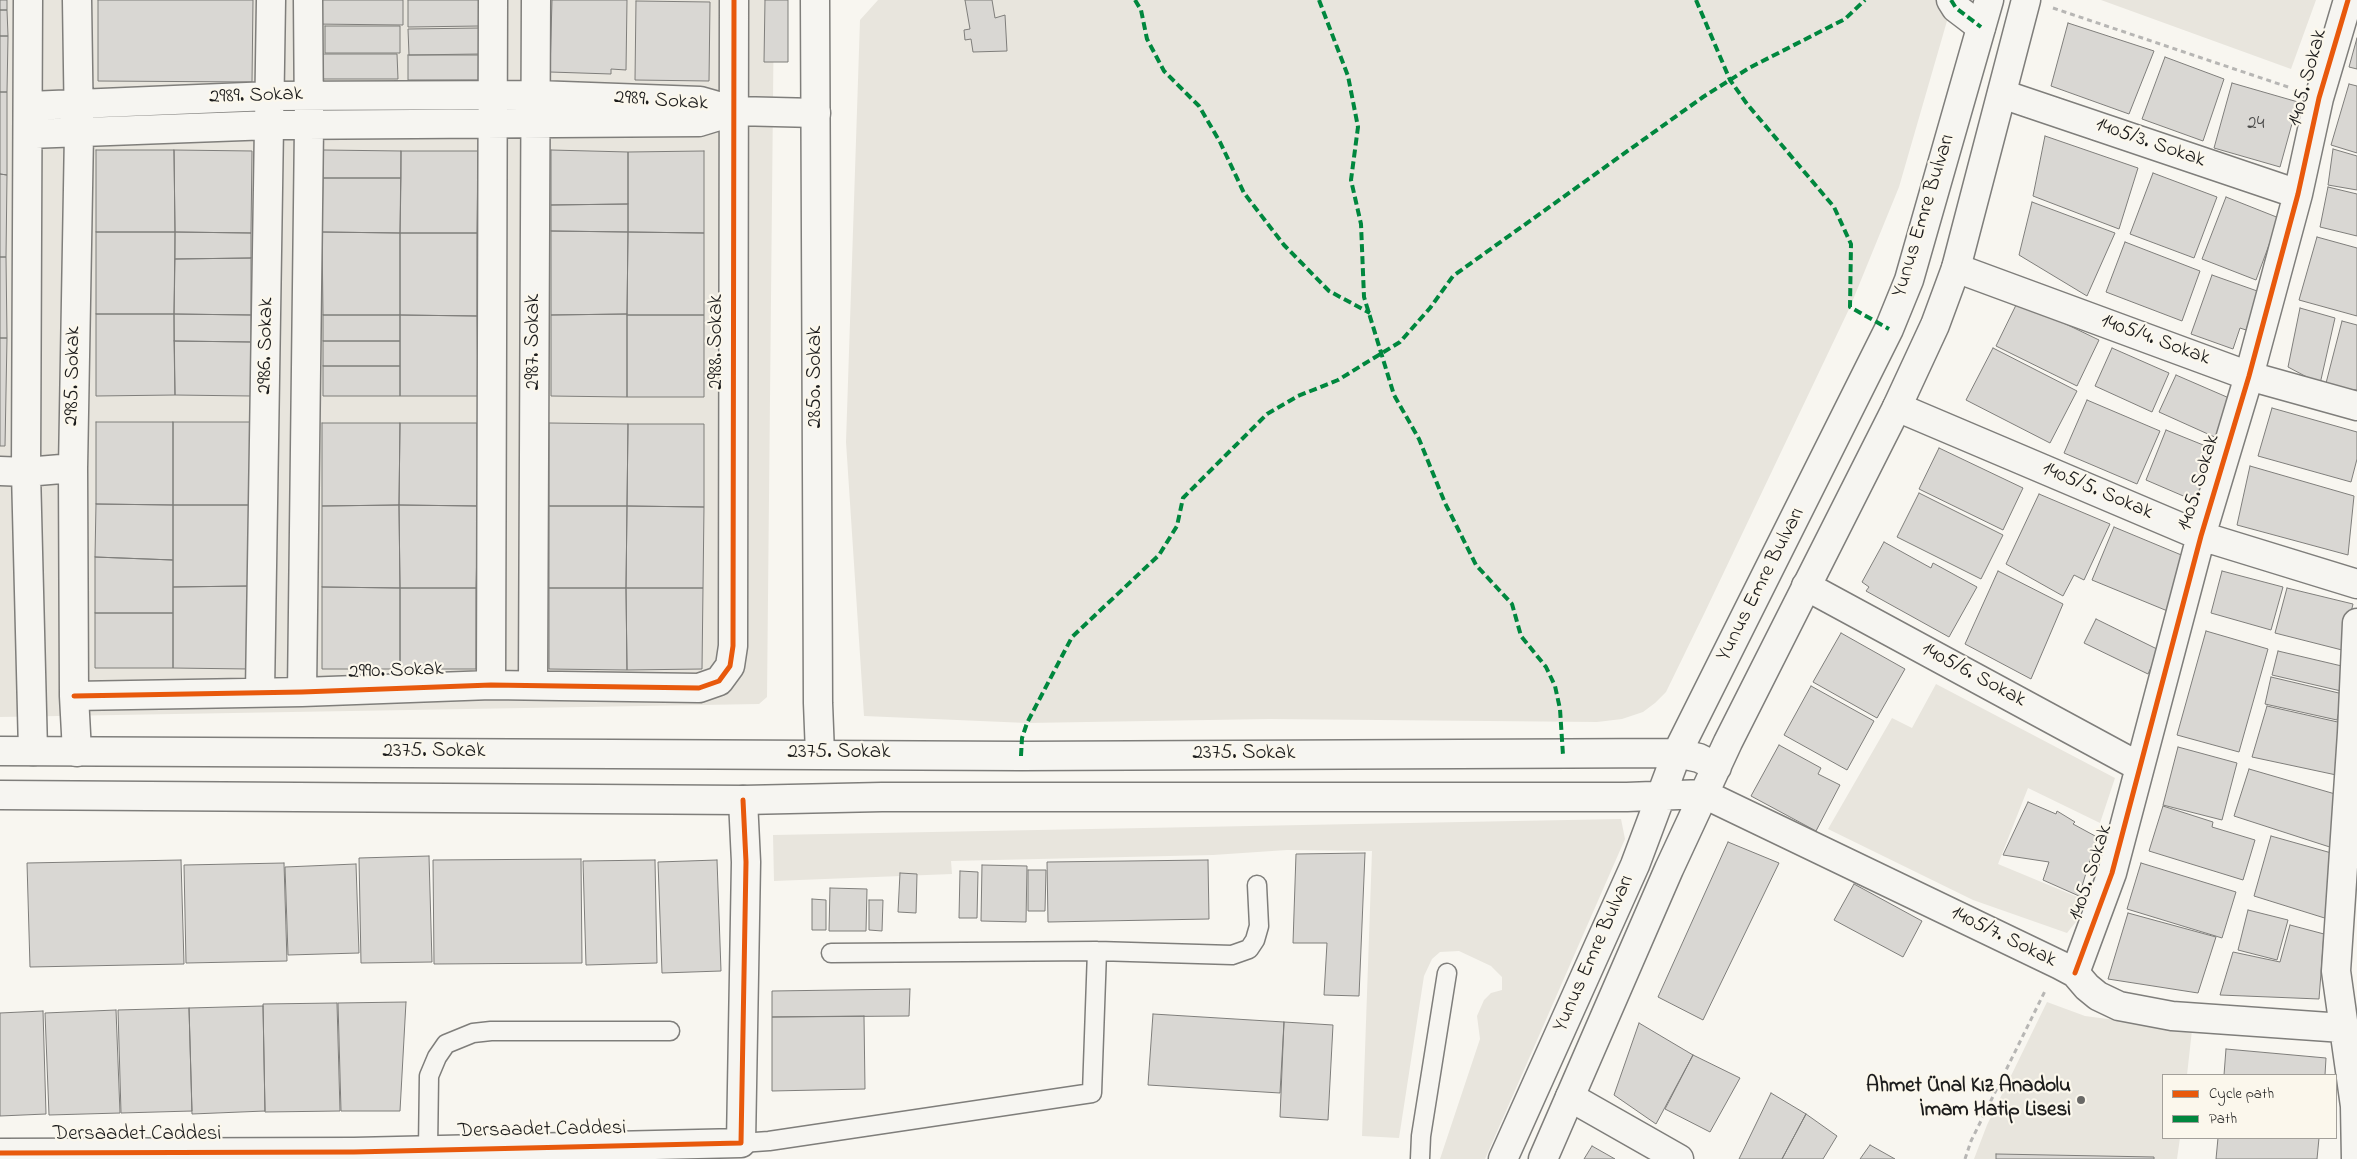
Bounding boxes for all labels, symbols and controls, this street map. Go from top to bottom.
street label: 1405. Sokak [2284,27,2334,129]
street label: 2989. Sokak [209,83,303,111]
street label: 2989. Sokak [613,86,709,118]
street label: 1405/3. Sokak [2092,113,2208,175]
house number: 24 [2247,114,2265,136]
street label: Yunus Emre Bulvarı [1888,131,1962,301]
street label: 2987. Sokak [522,294,548,390]
street label: 2988. Sokak [705,294,731,390]
street label: 2986. Sokak [254,297,280,395]
street label: 1405/4. Sokak [2097,310,2213,372]
street label: 2985. Sokak [61,326,87,426]
street label: 2850. Sokak [804,326,830,428]
street label: 1405. Sokak [2173,432,2227,534]
street label: 1405/5. Sokak [2038,457,2156,527]
street label: Yunus Emre Bulvarı [1712,504,1812,666]
street label: 1405/6. Sokak [1916,638,2030,714]
street label: 2990. Sokak [348,658,444,686]
street label: 2375. Sokak [383,740,485,766]
street label: 2375. Sokak [788,741,890,767]
street label: 2375. Sokak [1193,742,1295,768]
street label: 1405. Sokak [2065,822,2119,924]
street label: Yunus Emre Bulvarı [1549,872,1641,1036]
street label: 1405/7. Sokak [1946,902,2060,974]
legend [2162,1074,2337,1139]
place label: Ahmet Ünal Kız Anadolu İmam Hatip Lisesi [1866,1075,2071,1125]
text: Cycle path [2209,1083,2274,1105]
marker: Ahmet Ünal Kız Anadolu İmam Hatip Lisesi [2075,1094,2087,1106]
text: Path [2209,1108,2237,1130]
street label: Dersaadet Caddesi [458,1117,626,1145]
street label: Dersaadet Caddesi [53,1123,221,1149]

